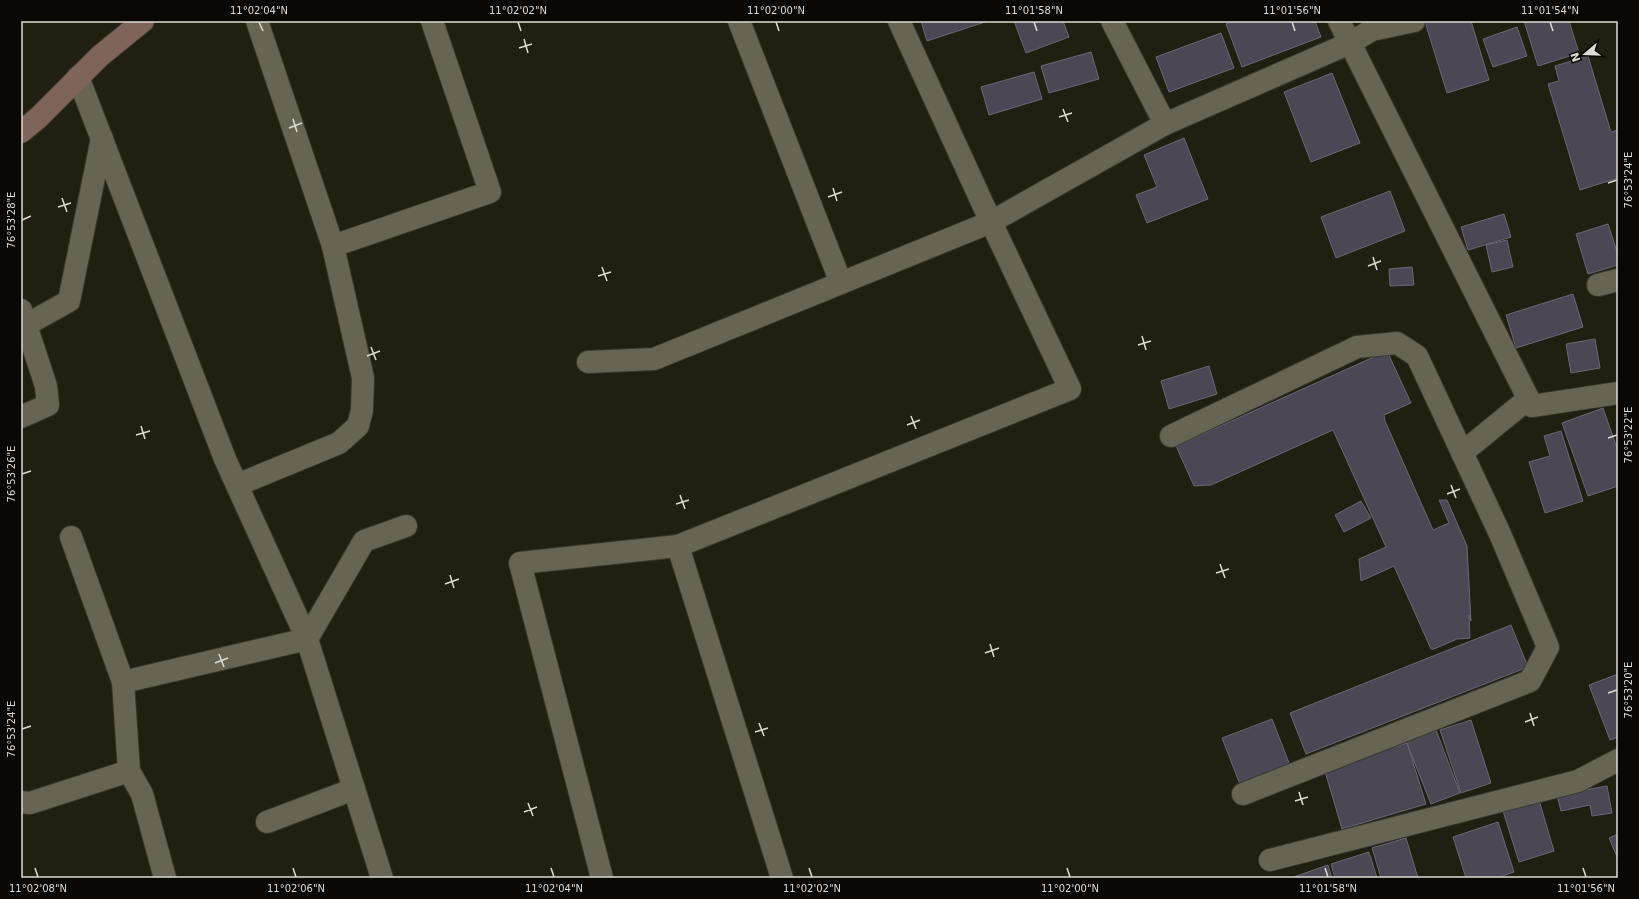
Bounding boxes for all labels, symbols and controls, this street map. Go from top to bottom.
text: 11°02'04"N [230,5,288,16]
text: 11°02'02"N [489,5,547,16]
text: 11°02'00"N [747,5,805,16]
text: 11°01'58"N [1005,5,1063,16]
text: 11°01'56"N [1263,5,1321,16]
text: 11°01'54"N [1521,5,1579,16]
north arrow [1565,34,1605,74]
text: N [1568,51,1584,64]
text: 76°53'24"E [1623,152,1634,208]
text: 76°53'28"E [6,192,17,248]
text: 76°53'22"E [1623,407,1634,463]
text: 76°53'26"E [6,446,17,502]
text: 76°53'20"E [1623,662,1634,718]
text: 76°53'24"E [6,701,17,757]
text: 11°02'08"N [9,883,67,894]
text: 11°02'06"N [267,883,325,894]
text: 11°02'04"N [525,883,583,894]
text: 11°02'02"N [783,883,841,894]
text: 11°02'00"N [1041,883,1099,894]
text: 11°01'58"N [1299,883,1357,894]
text: 11°01'56"N [1557,883,1615,894]

